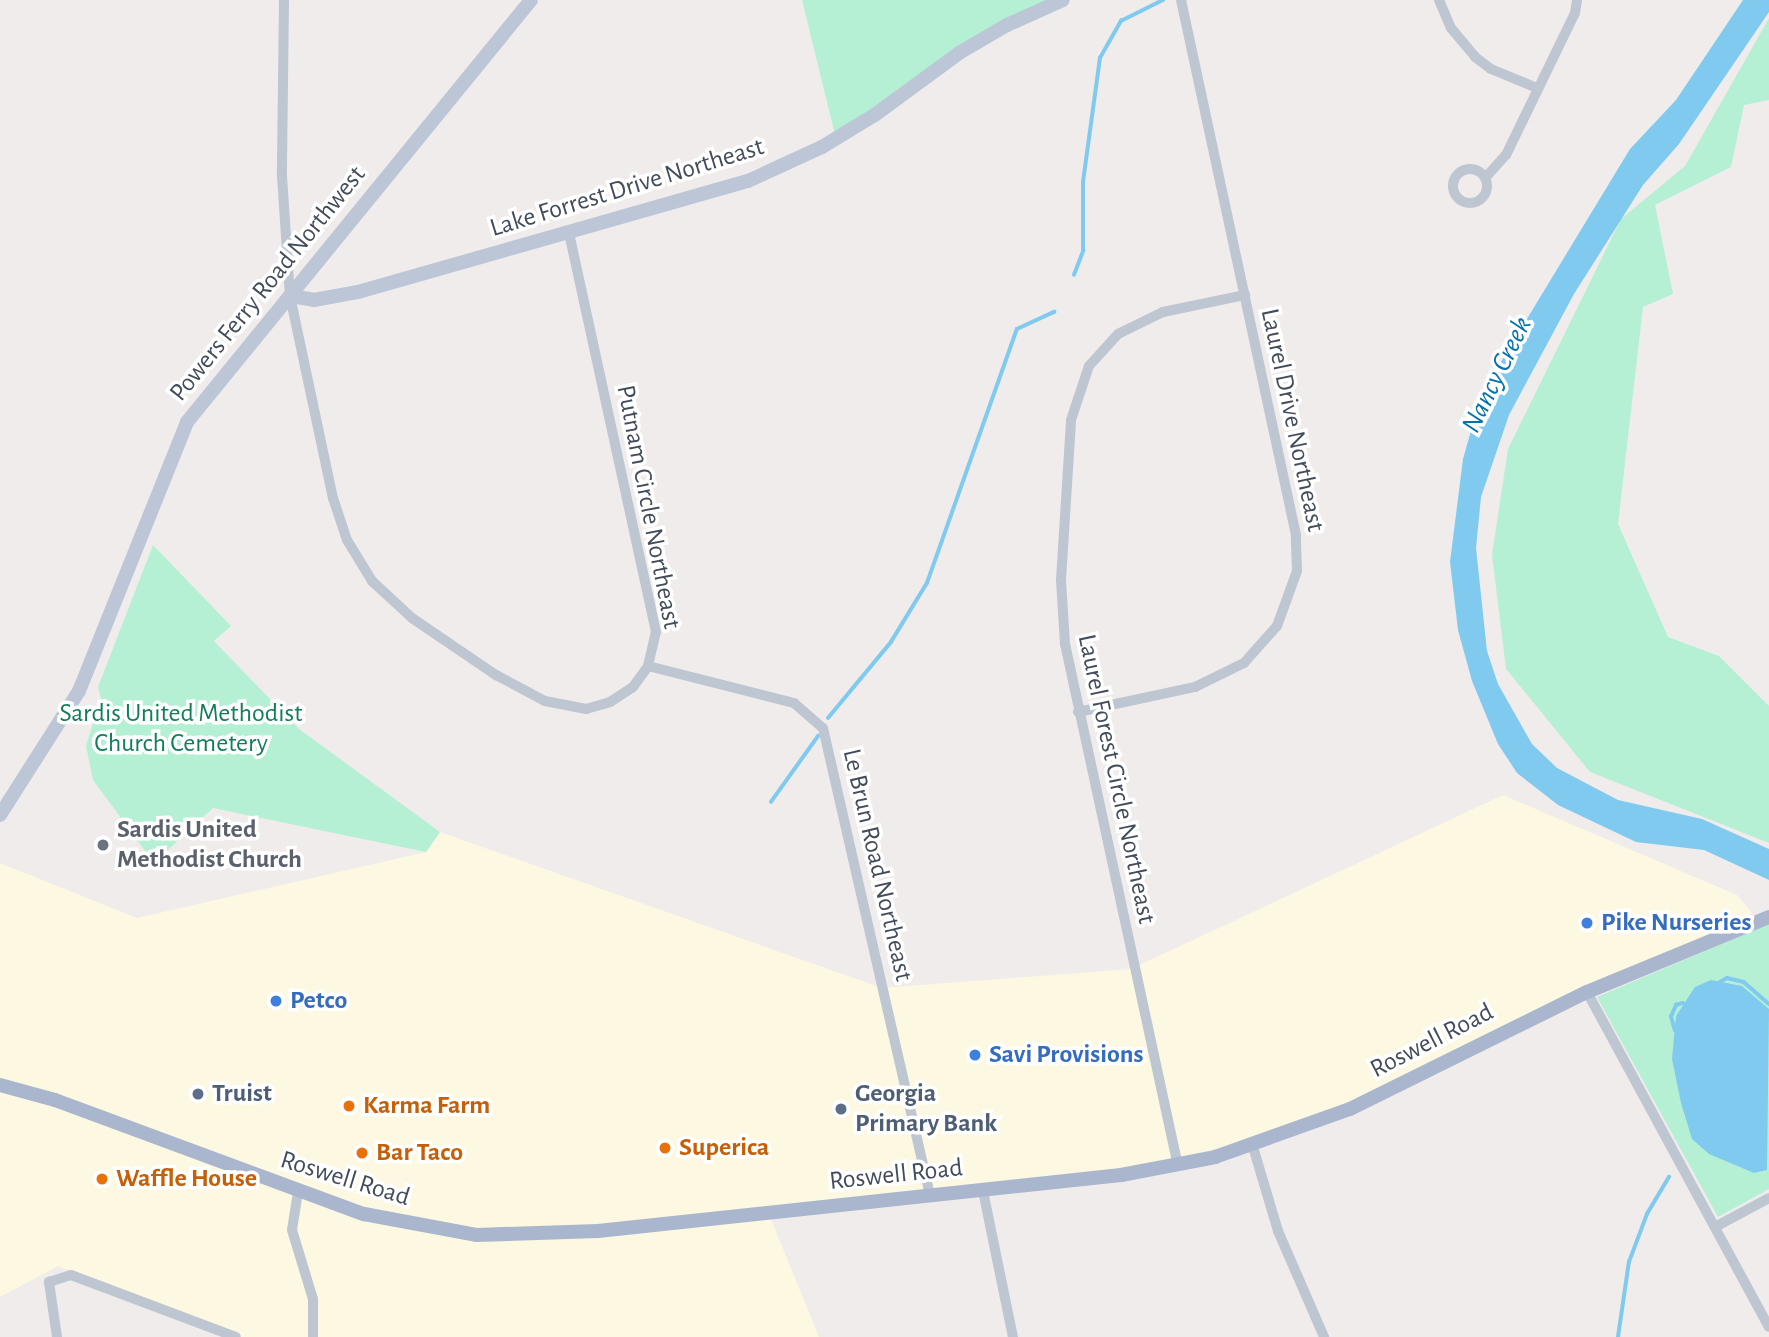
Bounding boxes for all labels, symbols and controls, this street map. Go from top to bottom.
street label: Lake Forrest Drive Northeast [486,131,768,245]
street label: Powers Ferry Road Northwest [163,160,373,408]
street label: Laurel Drive Northeast [1253,306,1331,534]
water label: Nancy Creek [1455,312,1539,438]
street label: Putnam Circle Northeast [609,382,687,632]
street label: Laurel Forest Circle Northeast [1070,631,1162,927]
park label: Sardis United Methodist Church Cemetery [60,698,302,760]
street label: Le Brun Road Northeast [835,746,919,984]
place label: Sardis United Methodist Church [117,814,302,876]
marker: Sardis United Methodist Church [95,837,111,853]
place label: Pike Nurseries [1601,907,1751,939]
marker: Pike Nurseries [1579,915,1595,931]
place label: Petco [290,985,347,1017]
marker: Petco [268,993,284,1009]
street label: Roswell Road [1365,997,1499,1085]
place label: Savi Provisions [989,1039,1143,1071]
marker: Savi Provisions [967,1047,983,1063]
place label: Truist [212,1078,272,1110]
place label: Georgia Primary Bank [855,1078,997,1140]
marker: Truist [190,1086,206,1102]
place label: Karma Farm [363,1090,490,1122]
marker: Karma Farm [341,1098,357,1114]
marker: Georgia Primary Bank [833,1101,849,1117]
place label: Superica [679,1132,769,1164]
place label: Bar Taco [376,1137,463,1169]
marker: Superica [657,1140,673,1156]
street label: Roswell Road [276,1145,414,1213]
marker: Bar Taco [354,1145,370,1161]
street label: Roswell Road [828,1152,964,1198]
place label: Waffle House [116,1163,257,1195]
marker: Waffle House [94,1171,110,1187]

